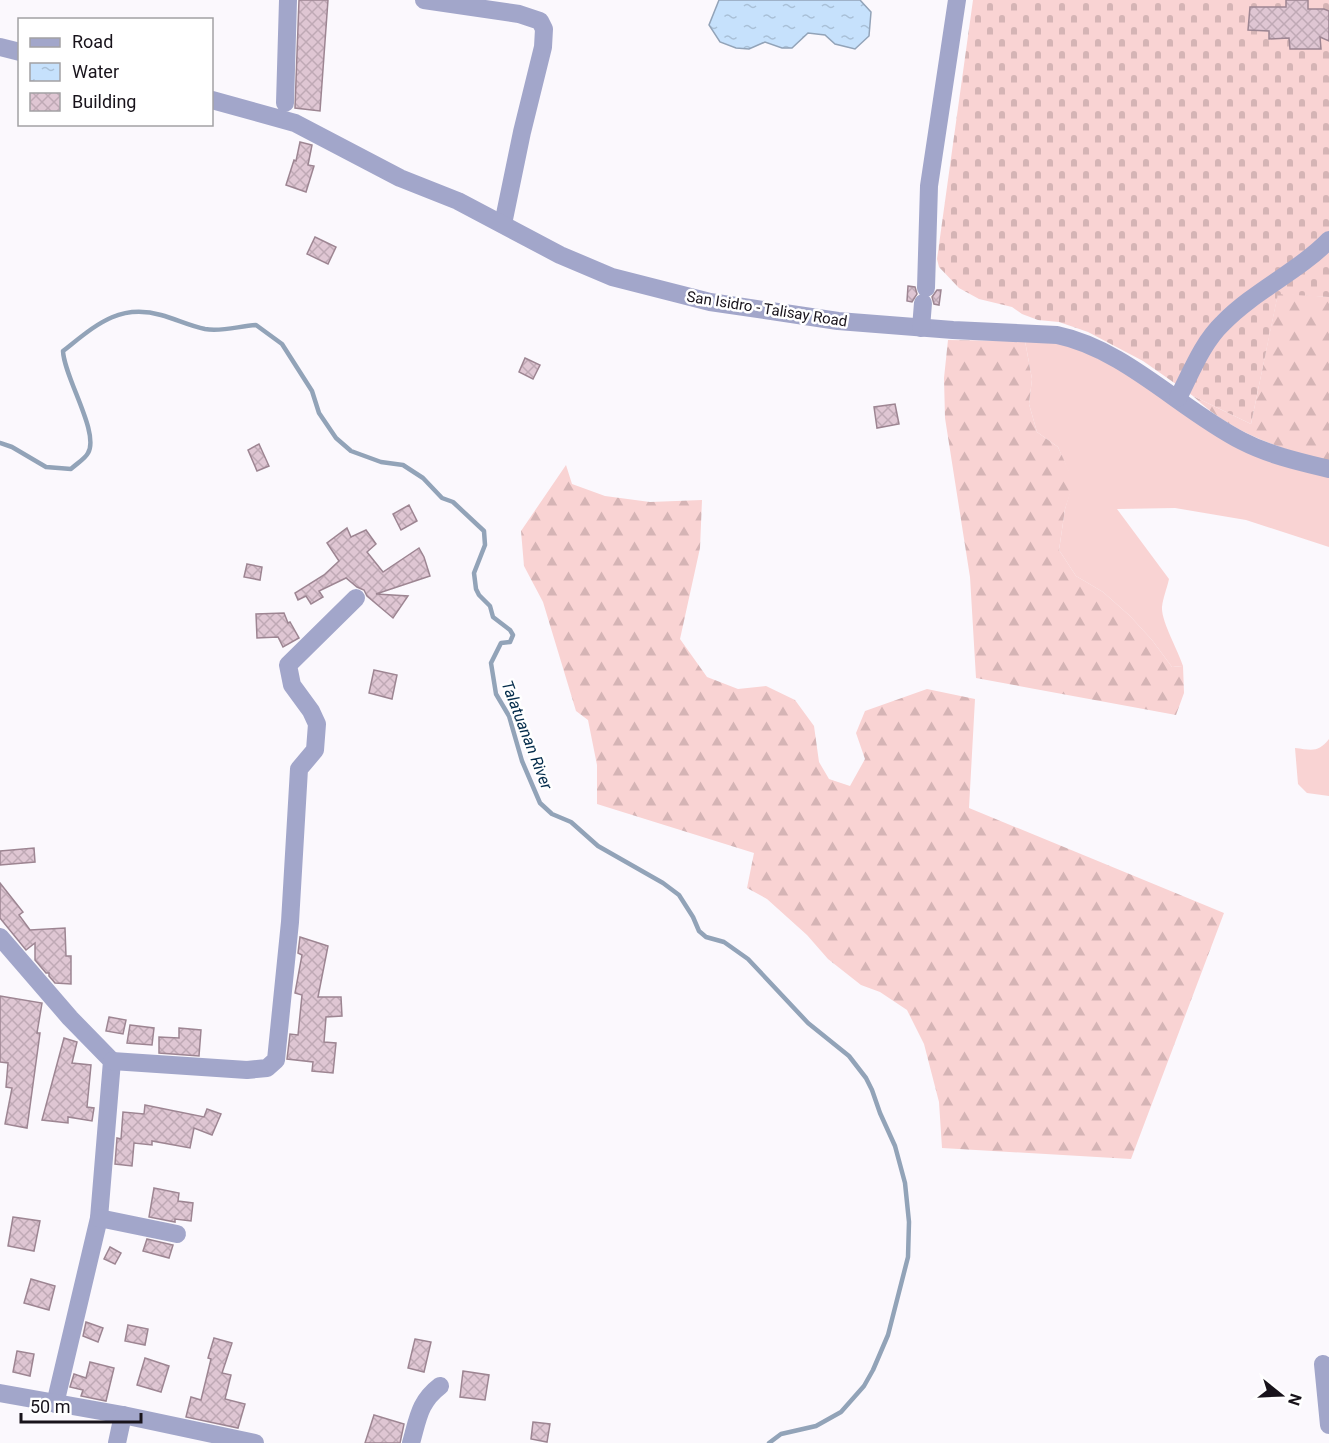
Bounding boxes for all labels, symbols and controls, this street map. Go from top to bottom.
legend [18,18,213,126]
text: Road [72,31,113,52]
text: Water [72,61,119,82]
text: Building [72,91,136,112]
street label: San Isidro - Talisay Road [685,287,849,331]
water label: Talatuanan River [498,678,557,793]
north arrow [1251,1365,1311,1425]
scale bar [21,1386,141,1424]
text: N [1284,1391,1306,1408]
text: 50 m [30,1396,70,1417]

